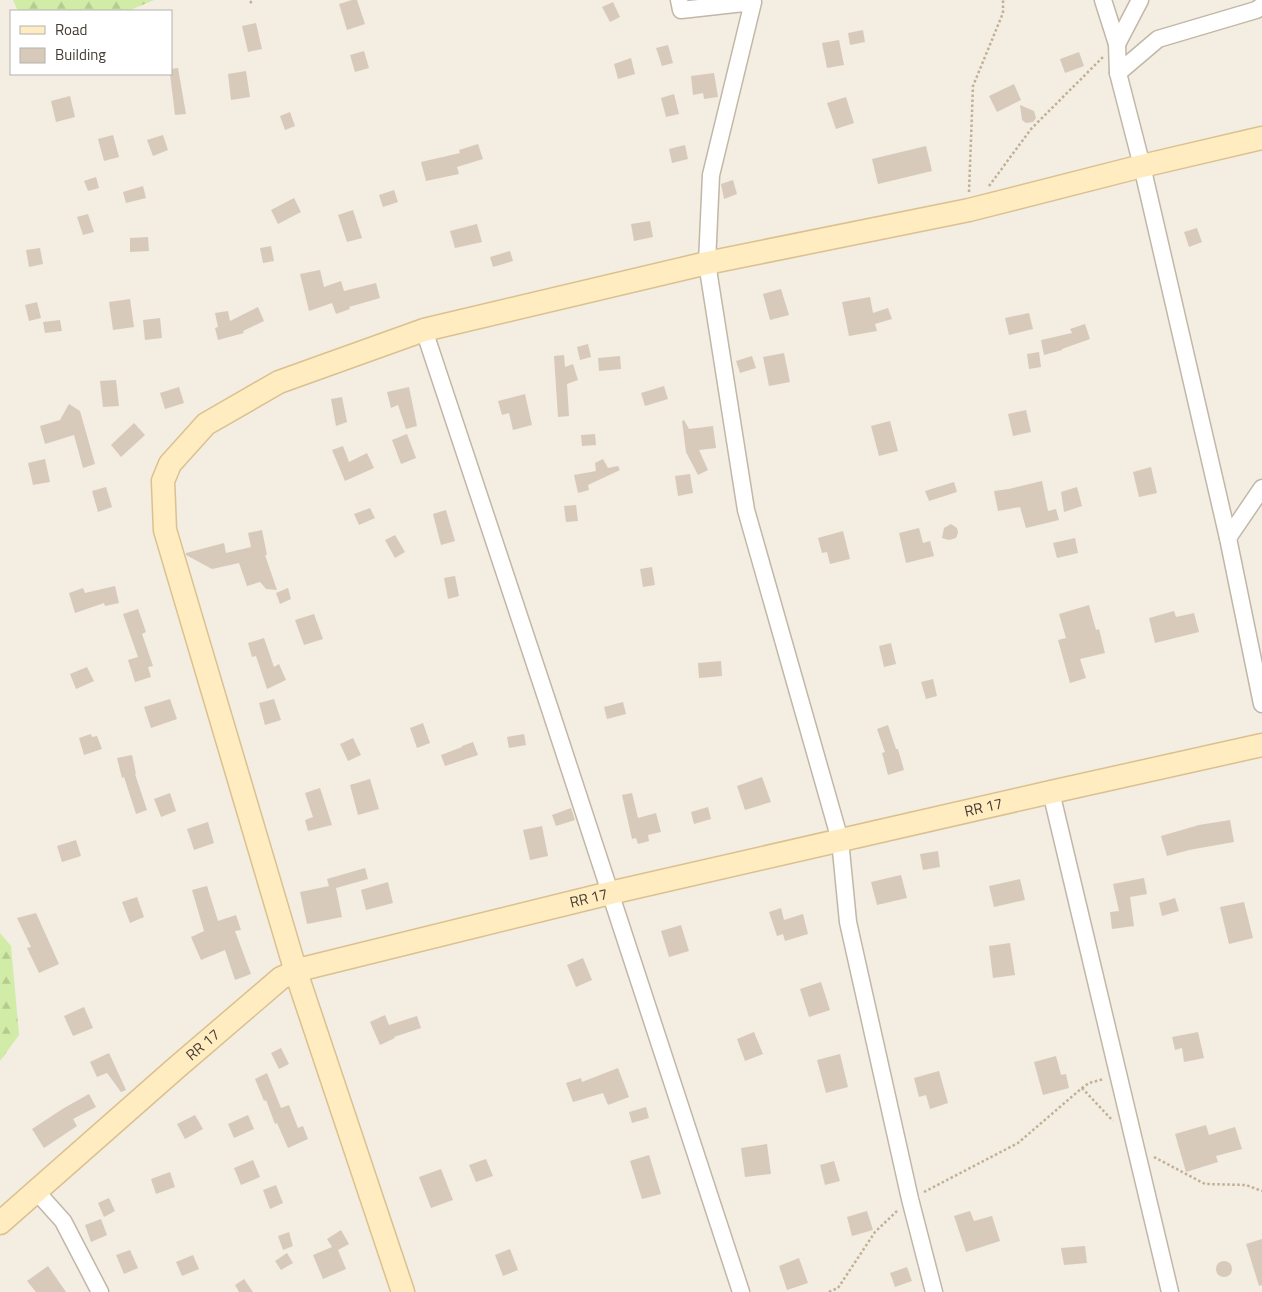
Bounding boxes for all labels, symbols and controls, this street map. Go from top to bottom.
legend [10,10,172,75]
text: Road [55,18,87,41]
text: Building [55,43,106,66]
street label: RR 17 [962,791,1005,823]
street label: RR 17 [567,882,610,914]
street label: RR 17 [180,1023,225,1066]

